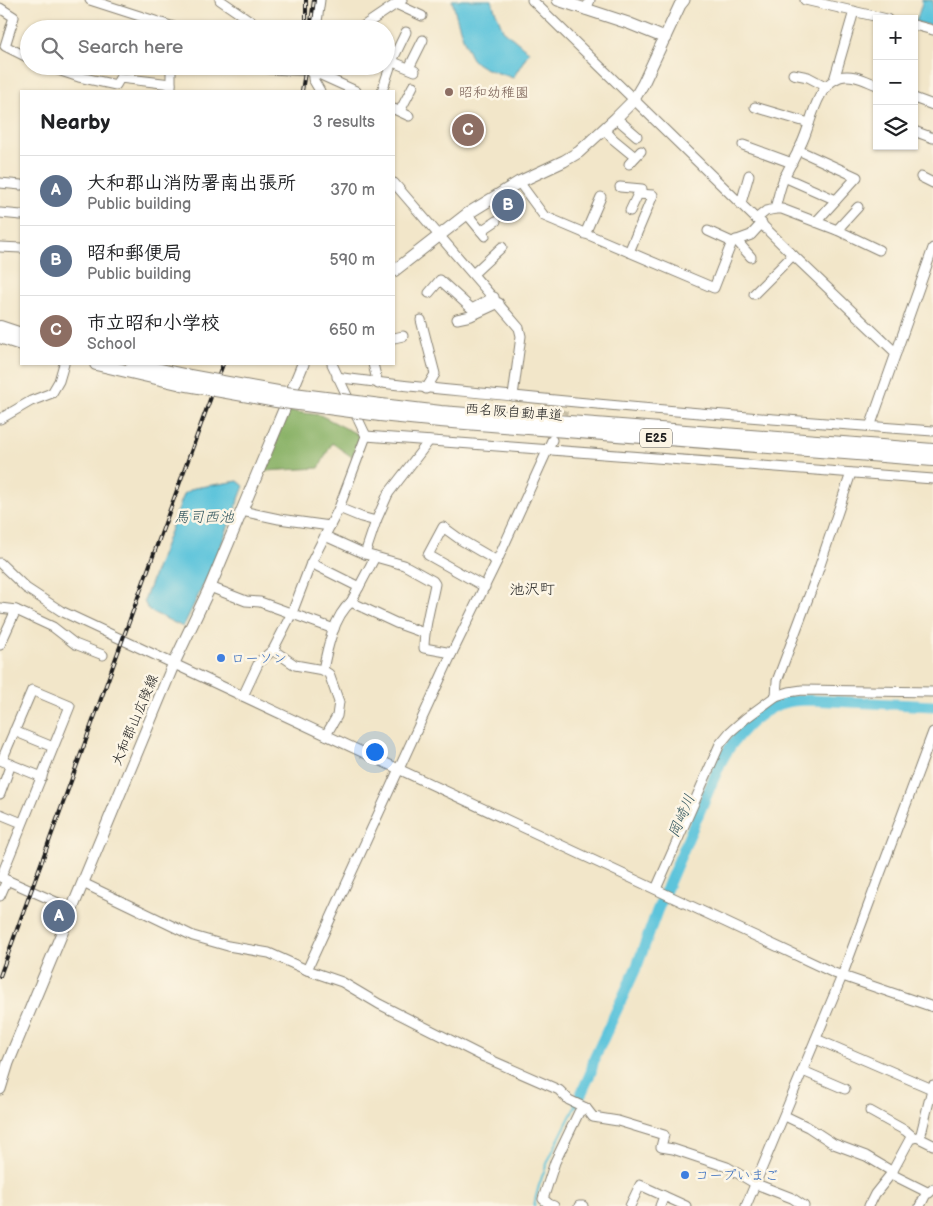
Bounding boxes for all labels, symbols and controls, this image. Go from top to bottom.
map controls [873,15,918,150]
button: + [873,15,918,60]
search box [20,20,395,75]
icon: search [38,34,66,62]
text: Search here [78,36,183,59]
button: − [873,60,918,105]
place label: 昭和幼稚園 [459,84,529,101]
marker: 昭和幼稚園 [443,86,455,98]
button: layers [873,105,918,150]
text: Nearby [40,110,110,135]
pin: C [452,111,484,149]
text: 3 results [313,113,375,132]
text: 大和郡山消防署南出張所 [87,172,296,195]
text: A [51,181,61,200]
text: 370 m [330,181,375,200]
pin: B [492,186,524,224]
text: Public building [87,195,191,214]
text: 昭和郵便局 [87,242,182,265]
text: B [50,251,62,270]
text: 590 m [330,251,375,270]
text: Public building [87,265,191,284]
text: 市立昭和小学校 [87,312,220,335]
text: C [50,321,62,340]
text: 650 m [329,321,375,340]
text: School [87,335,136,354]
street label: 西名阪自動車道 [465,400,563,424]
road number: E25 [640,428,672,448]
water label: 馬司西池 [174,508,235,527]
district label: 池沢町 [509,580,555,599]
place label: ローソン [231,650,287,667]
marker: ローソン [215,652,227,664]
street label: 大和郡山広陵線 [108,672,162,768]
your location [362,739,388,765]
water label: 岡崎川 [664,792,700,840]
pin: A [43,897,75,935]
place label: コープいまご [695,1167,778,1184]
marker: コープいまご [679,1169,691,1181]

